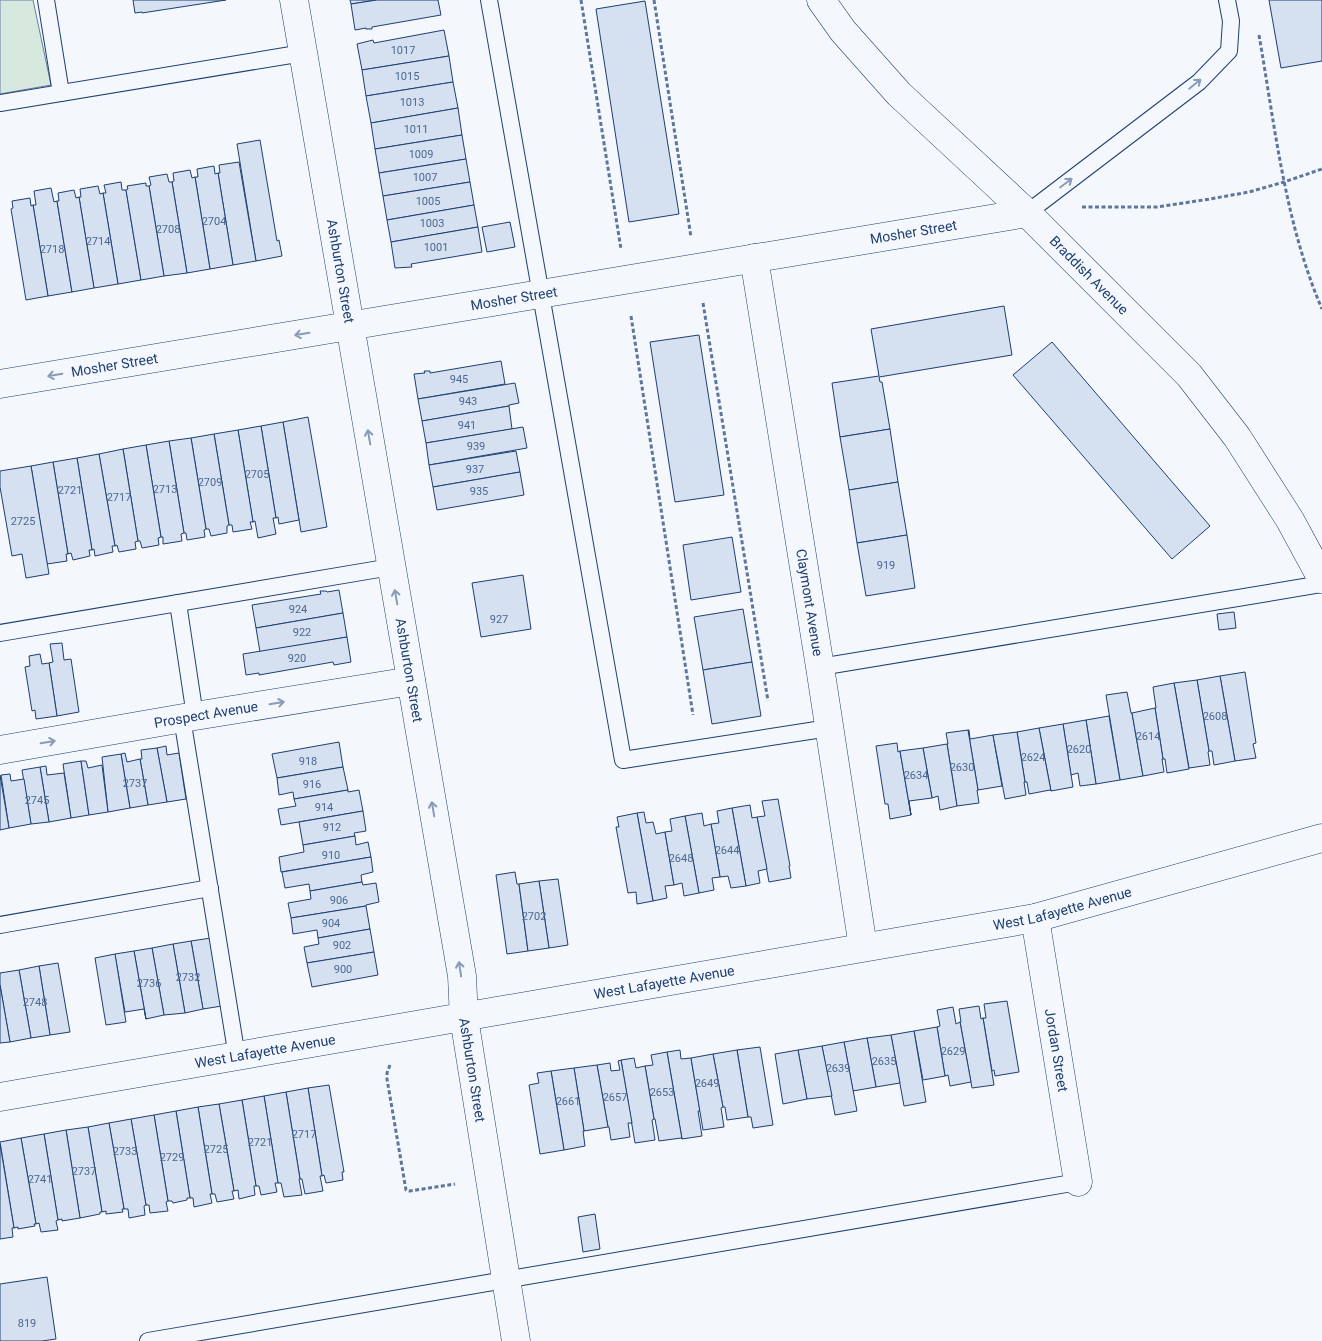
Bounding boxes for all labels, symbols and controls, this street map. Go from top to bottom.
house number: 1017 [391,44,415,57]
house number: 1015 [395,70,419,83]
one-way arrow [1188,79,1201,90]
house number: 1013 [400,96,424,109]
house number: 1011 [404,123,428,136]
house number: 1009 [409,148,433,161]
house number: 1007 [413,171,437,184]
one-way arrow [1059,178,1073,188]
house number: 1005 [416,195,440,208]
house number: 2704 [202,215,226,228]
house number: 1003 [420,217,444,230]
street label: Mosher Street [869,217,958,247]
street label: Ashburton Street [324,218,358,325]
house number: 2708 [156,223,180,236]
street label: Braddish Avenue [1047,233,1132,318]
house number: 2714 [86,235,110,248]
house number: 1001 [424,241,448,254]
house number: 2718 [40,243,64,256]
street label: Mosher Street [469,283,559,314]
one-way arrow [294,329,310,339]
street label: Mosher Street [70,350,159,380]
one-way arrow [47,371,63,381]
house number: 945 [450,373,468,386]
house number: 943 [459,395,477,408]
house number: 941 [458,419,476,432]
one-way arrow [363,429,373,445]
house number: 939 [467,440,485,453]
house number: 937 [466,463,484,476]
house number: 2705 [245,468,269,481]
house number: 2709 [198,476,222,489]
house number: 2713 [153,483,177,496]
house number: 2721 [58,484,82,497]
house number: 935 [470,485,488,498]
house number: 2717 [107,491,131,504]
house number: 2725 [11,515,35,528]
street label: Claymont Avenue [793,548,826,657]
house number: 919 [877,559,895,572]
one-way arrow [391,590,401,606]
house number: 924 [289,603,307,616]
house number: 927 [490,613,508,626]
street label: Ashburton Street [393,617,426,724]
house number: 922 [293,626,311,639]
house number: 920 [288,652,306,665]
one-way arrow [269,697,285,707]
street label: Prospect Avenue [153,698,259,731]
house number: 2608 [1203,710,1227,723]
house number: 2614 [1136,730,1160,743]
one-way arrow [40,736,56,746]
house number: 2620 [1067,743,1091,756]
house number: 2624 [1021,751,1045,764]
house number: 918 [299,755,317,768]
house number: 2630 [950,761,974,774]
house number: 2634 [904,769,928,782]
house number: 2737 [123,777,147,790]
house number: 916 [303,778,321,791]
house number: 2745 [25,794,49,807]
house number: 914 [315,801,333,814]
one-way arrow [427,801,437,817]
house number: 912 [323,821,341,834]
house number: 2644 [715,844,739,857]
house number: 910 [322,849,340,862]
house number: 2648 [669,852,693,865]
street label: West Lafayette Avenue [992,883,1133,933]
house number: 906 [330,894,348,907]
house number: 2702 [522,910,546,923]
house number: 904 [322,917,340,930]
house number: 902 [333,939,351,952]
one-way arrow [455,962,465,978]
street label: West Lafayette Avenue [593,962,736,1002]
house number: 900 [334,963,352,976]
house number: 2732 [176,971,200,984]
house number: 2736 [137,977,161,990]
house number: 2748 [23,996,47,1009]
street label: Jordan Street [1042,1007,1071,1093]
street label: Ashburton Street [456,1017,489,1124]
street label: West Lafayette Avenue [194,1031,337,1071]
house number: 2629 [941,1045,965,1058]
house number: 2635 [872,1055,896,1068]
house number: 2639 [826,1062,850,1075]
house number: 2649 [695,1077,719,1090]
house number: 2653 [650,1086,674,1099]
house number: 2657 [603,1091,627,1104]
house number: 2661 [556,1095,580,1108]
house number: 2717 [292,1128,316,1141]
house number: 2721 [248,1136,272,1149]
house number: 2725 [204,1143,228,1156]
house number: 2733 [113,1145,137,1158]
house number: 2729 [160,1151,184,1164]
house number: 2737 [72,1165,96,1178]
house number: 2741 [28,1173,52,1186]
house number: 819 [18,1317,36,1330]

